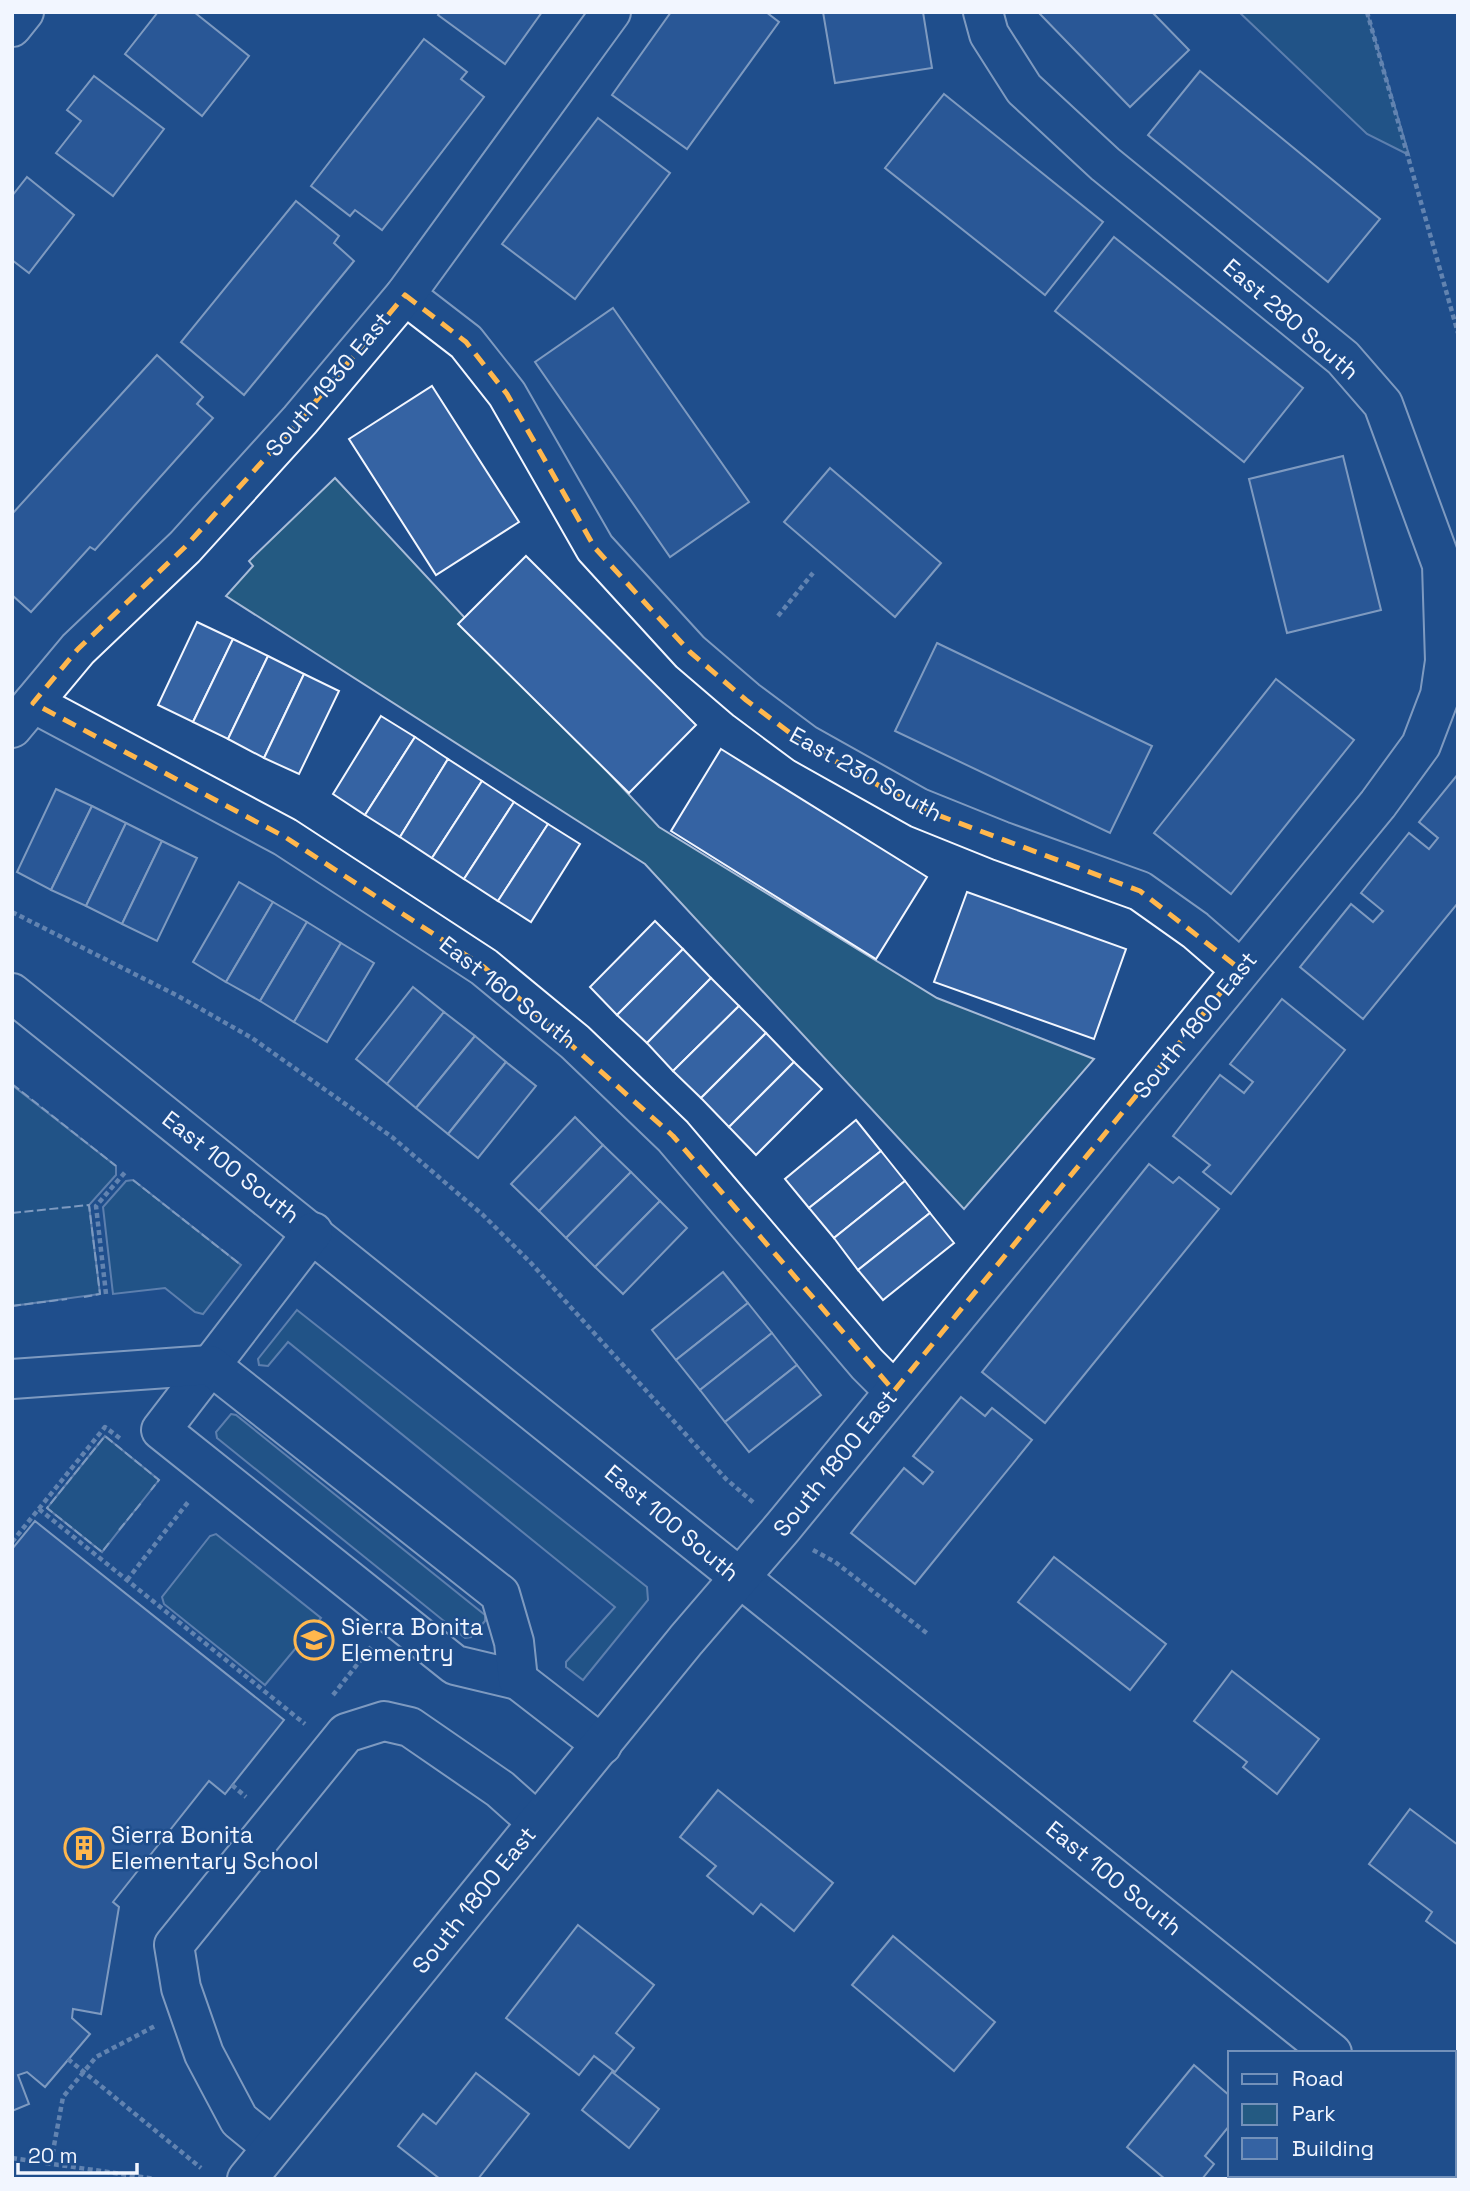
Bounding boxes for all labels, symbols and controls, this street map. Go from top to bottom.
street label: East 280 South [1217,252,1365,386]
street label: South 1930 East [259,306,397,462]
street label: East 230 South [784,720,948,828]
street label: East 160 South [433,929,583,1055]
street label: South 1800 East [1126,945,1264,1105]
street label: East 100 South [156,1104,306,1230]
street label: South 1800 East [766,1383,904,1543]
street label: East 100 South [599,1458,745,1588]
place label: Sierra Bonita Elementry [341,1612,483,1668]
school or university icon: Sierra Bonita Elementry [293,1619,335,1661]
street label: East 100 South [1040,1814,1188,1942]
place label: Sierra Bonita Elementary School [111,1820,319,1876]
street label: South 1800 East [405,1820,543,1980]
building icon: Sierra Bonita Elementary School [63,1827,105,1869]
legend [1228,2051,1456,2177]
text: Road [1292,2065,1344,2092]
text: Park [1292,2100,1336,2127]
scale bar [18,2132,136,2176]
text: Building [1292,2135,1374,2162]
text: 20 m [28,2142,78,2169]

